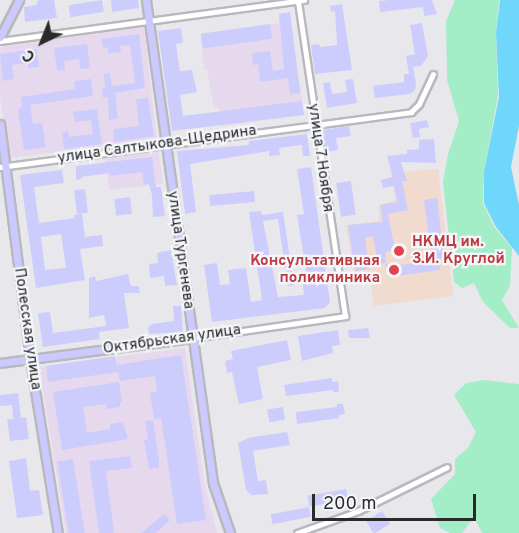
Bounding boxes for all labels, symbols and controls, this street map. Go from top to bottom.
north arrow [12,12,72,72]
text: С [19,44,40,66]
street label: улица 7 Ноября [303,102,337,214]
street label: улица Салтыкова-Щедрина [57,122,257,168]
street label: улица Тургенева [163,190,197,310]
place label: НКМЦ им. З.И. Круглой [412,233,505,268]
marker: НКМЦ им. З.И. Круглой [390,242,408,260]
place label: Консультативная поликлиника [250,252,380,287]
marker: Консультативная поликлиника [385,261,403,279]
street label: Полесская улица [10,267,44,391]
street label: Октябрьская улица [102,321,242,359]
scale bar [315,482,478,520]
text: 200 m [323,493,376,516]

